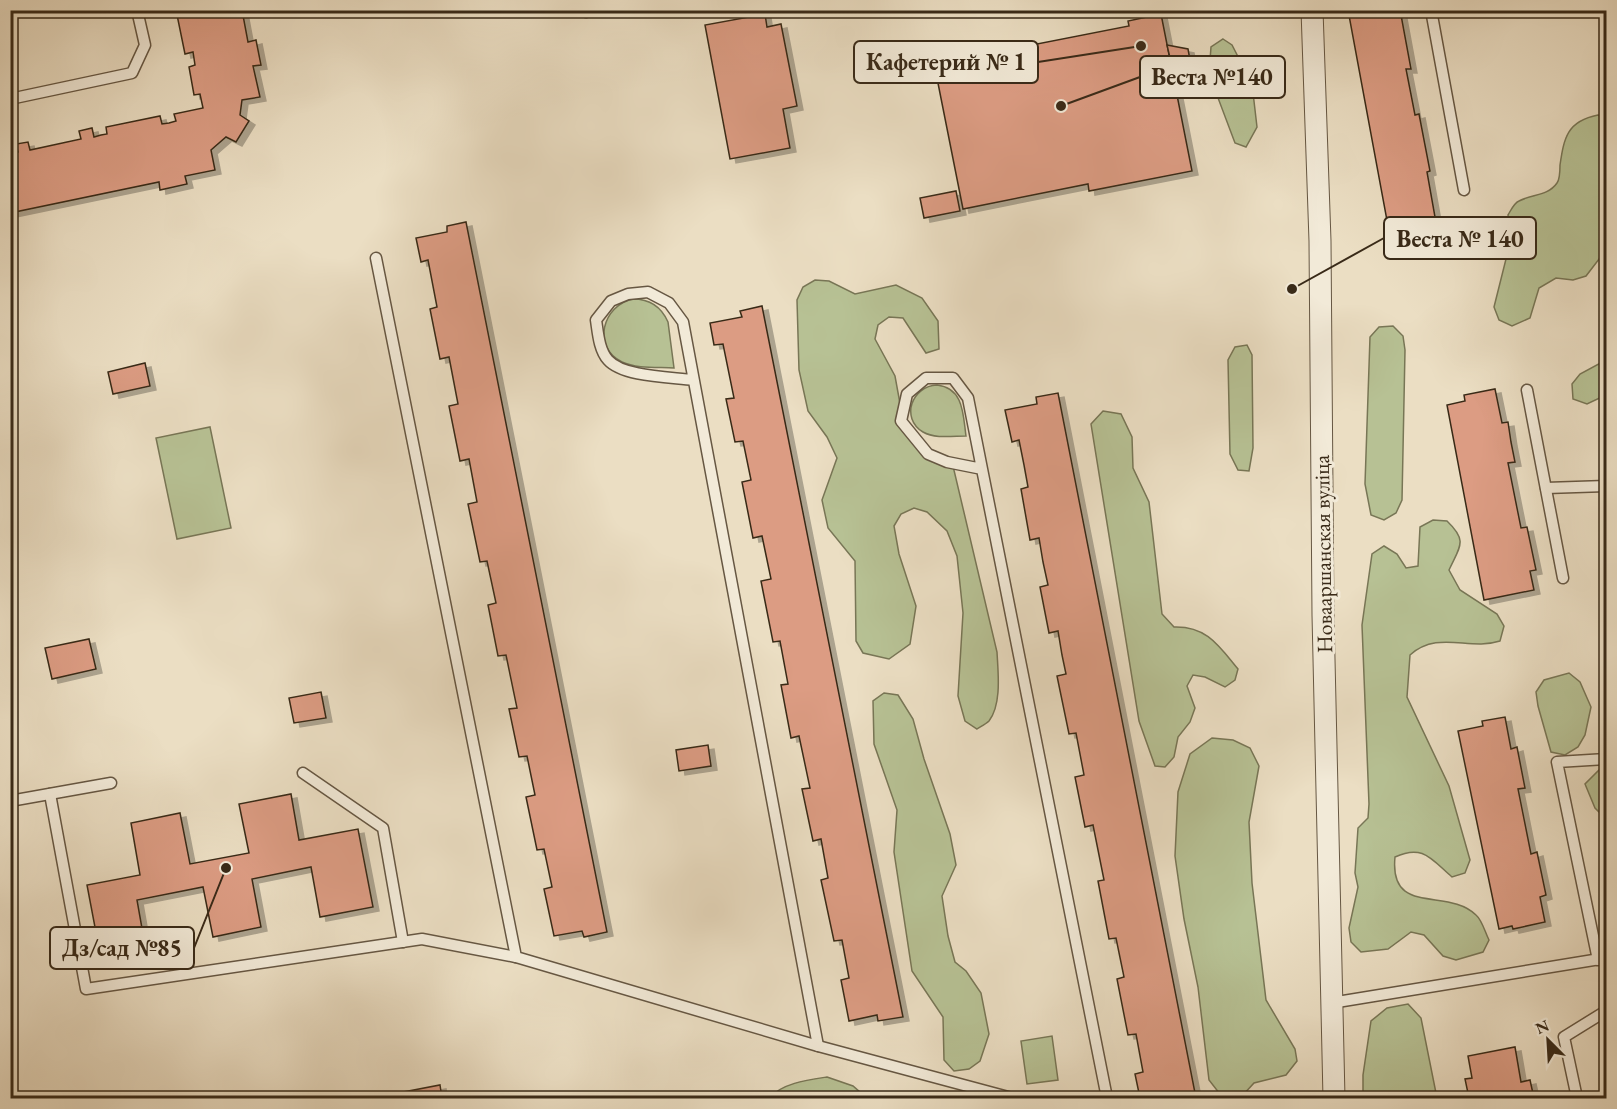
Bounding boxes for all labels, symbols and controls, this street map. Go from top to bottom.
callout: Кафетерий № 1 [854,41,1038,83]
text: Кафетерий № 1 [866,46,1026,77]
callout: Веста №140 [1140,56,1285,98]
text: Веста №140 [1151,61,1273,92]
callout: Веста № 140 [1384,217,1536,259]
text: Веста № 140 [1396,223,1524,254]
street label: Новааршанская вуліца [1307,454,1339,653]
callout: Дз/сад №85 [50,927,194,969]
text: Дз/сад №85 [62,932,182,963]
north arrow [1518,1010,1578,1070]
text: N [1532,1015,1552,1039]

